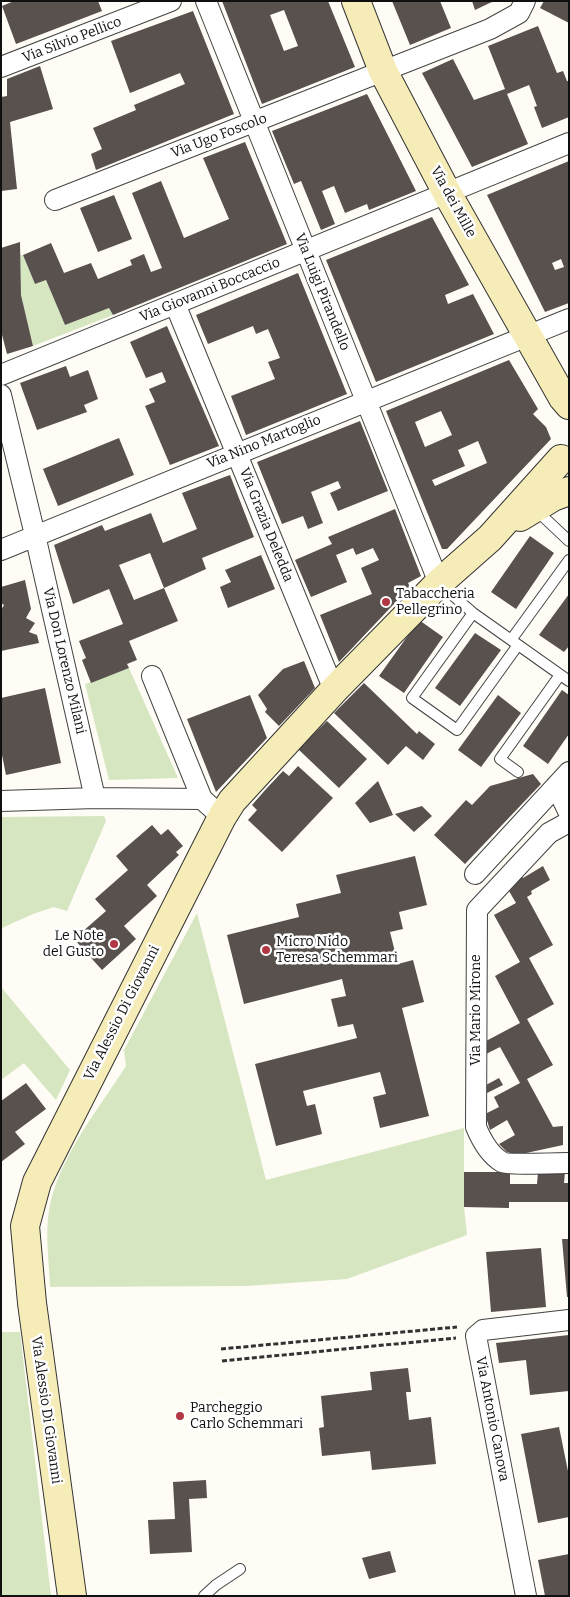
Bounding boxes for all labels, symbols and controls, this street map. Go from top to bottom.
street label: Via Silvio Pellico [20,13,124,67]
street label: Via Ugo Foscolo [169,110,269,162]
street label: Via dei Mille [427,163,479,241]
street label: Via Luigi Pirandello [291,231,353,353]
street label: Via Giovanni Boccaccio [137,254,283,326]
street label: Via Nino Martoglio [205,411,323,473]
street label: Via Grazia Deledda [235,465,297,585]
street label: Via Don Lorenzo Milani [39,586,89,736]
place label: Tabaccheria Pellegrino [396,586,475,618]
marker: Tabaccheria Pellegrino [380,596,392,608]
place label: Le Note del Gusto [43,928,104,960]
place label: Micro Nido Teresa Schemmari [276,934,398,966]
marker: Le Note del Gusto [108,938,120,950]
street label: Via Alessio Di Giovanni [81,943,163,1083]
marker: Micro Nido Teresa Schemmari [260,944,272,956]
street label: Via Mario Mirone [468,954,484,1066]
street label: Via Alessio Di Giovanni [27,1335,65,1485]
street label: Via Antonio Canova [472,1355,512,1483]
place label: Parcheggio Carlo Schemmari [190,1400,303,1432]
marker: Parcheggio Carlo Schemmari [174,1410,186,1422]

